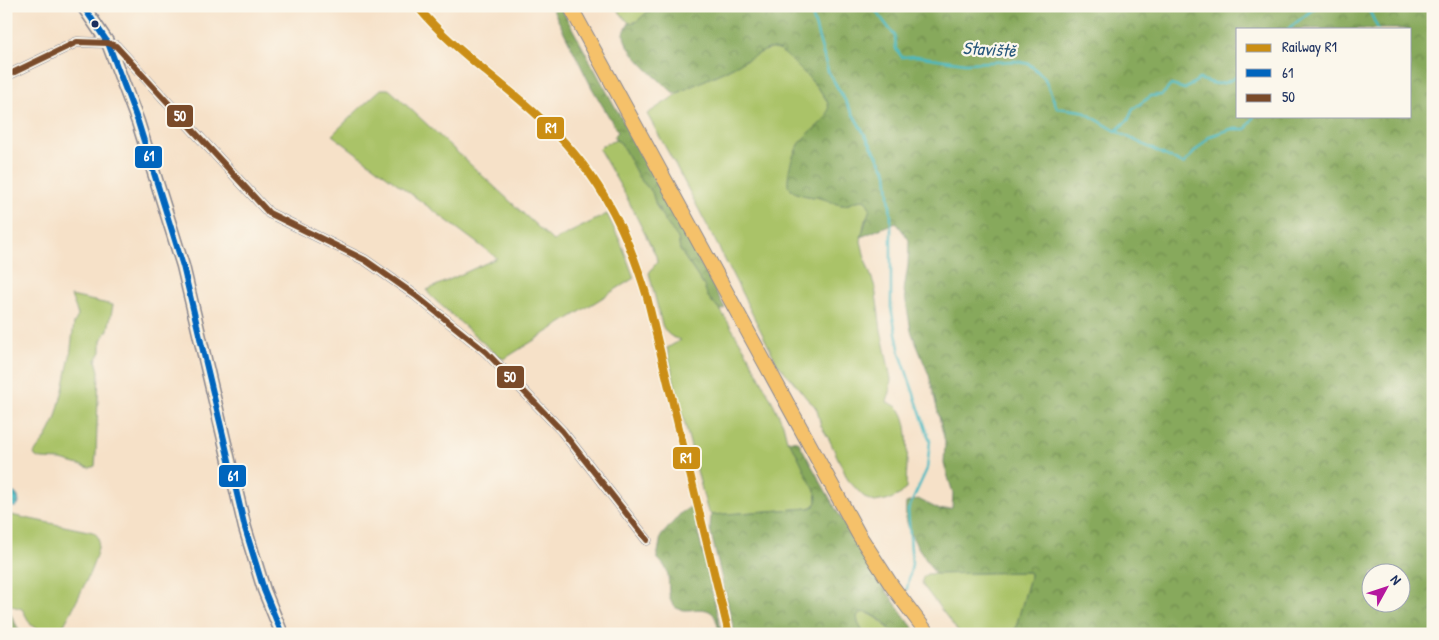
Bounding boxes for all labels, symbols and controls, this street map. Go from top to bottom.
unlabelled marker [90,19,100,29]
legend [1236,28,1412,118]
water label: Staviště [962,35,1018,63]
text: Railway R1 [1282,36,1337,57]
text: 61 [1282,62,1293,83]
text: 50 [1282,86,1295,107]
line badge: 50 [166,104,194,128]
text: 50 [174,106,187,125]
line badge: R1 [536,116,565,140]
text: R1 [545,118,557,137]
line badge: 61 [134,145,163,169]
text: 61 [144,146,154,165]
line badge: 50 [496,365,525,389]
text: 50 [504,367,517,386]
line badge: R1 [672,446,701,470]
text: R1 [680,448,692,467]
line badge: 61 [218,464,247,488]
text: 61 [228,466,238,485]
north arrow [1362,562,1412,612]
text: N [1387,570,1406,589]

